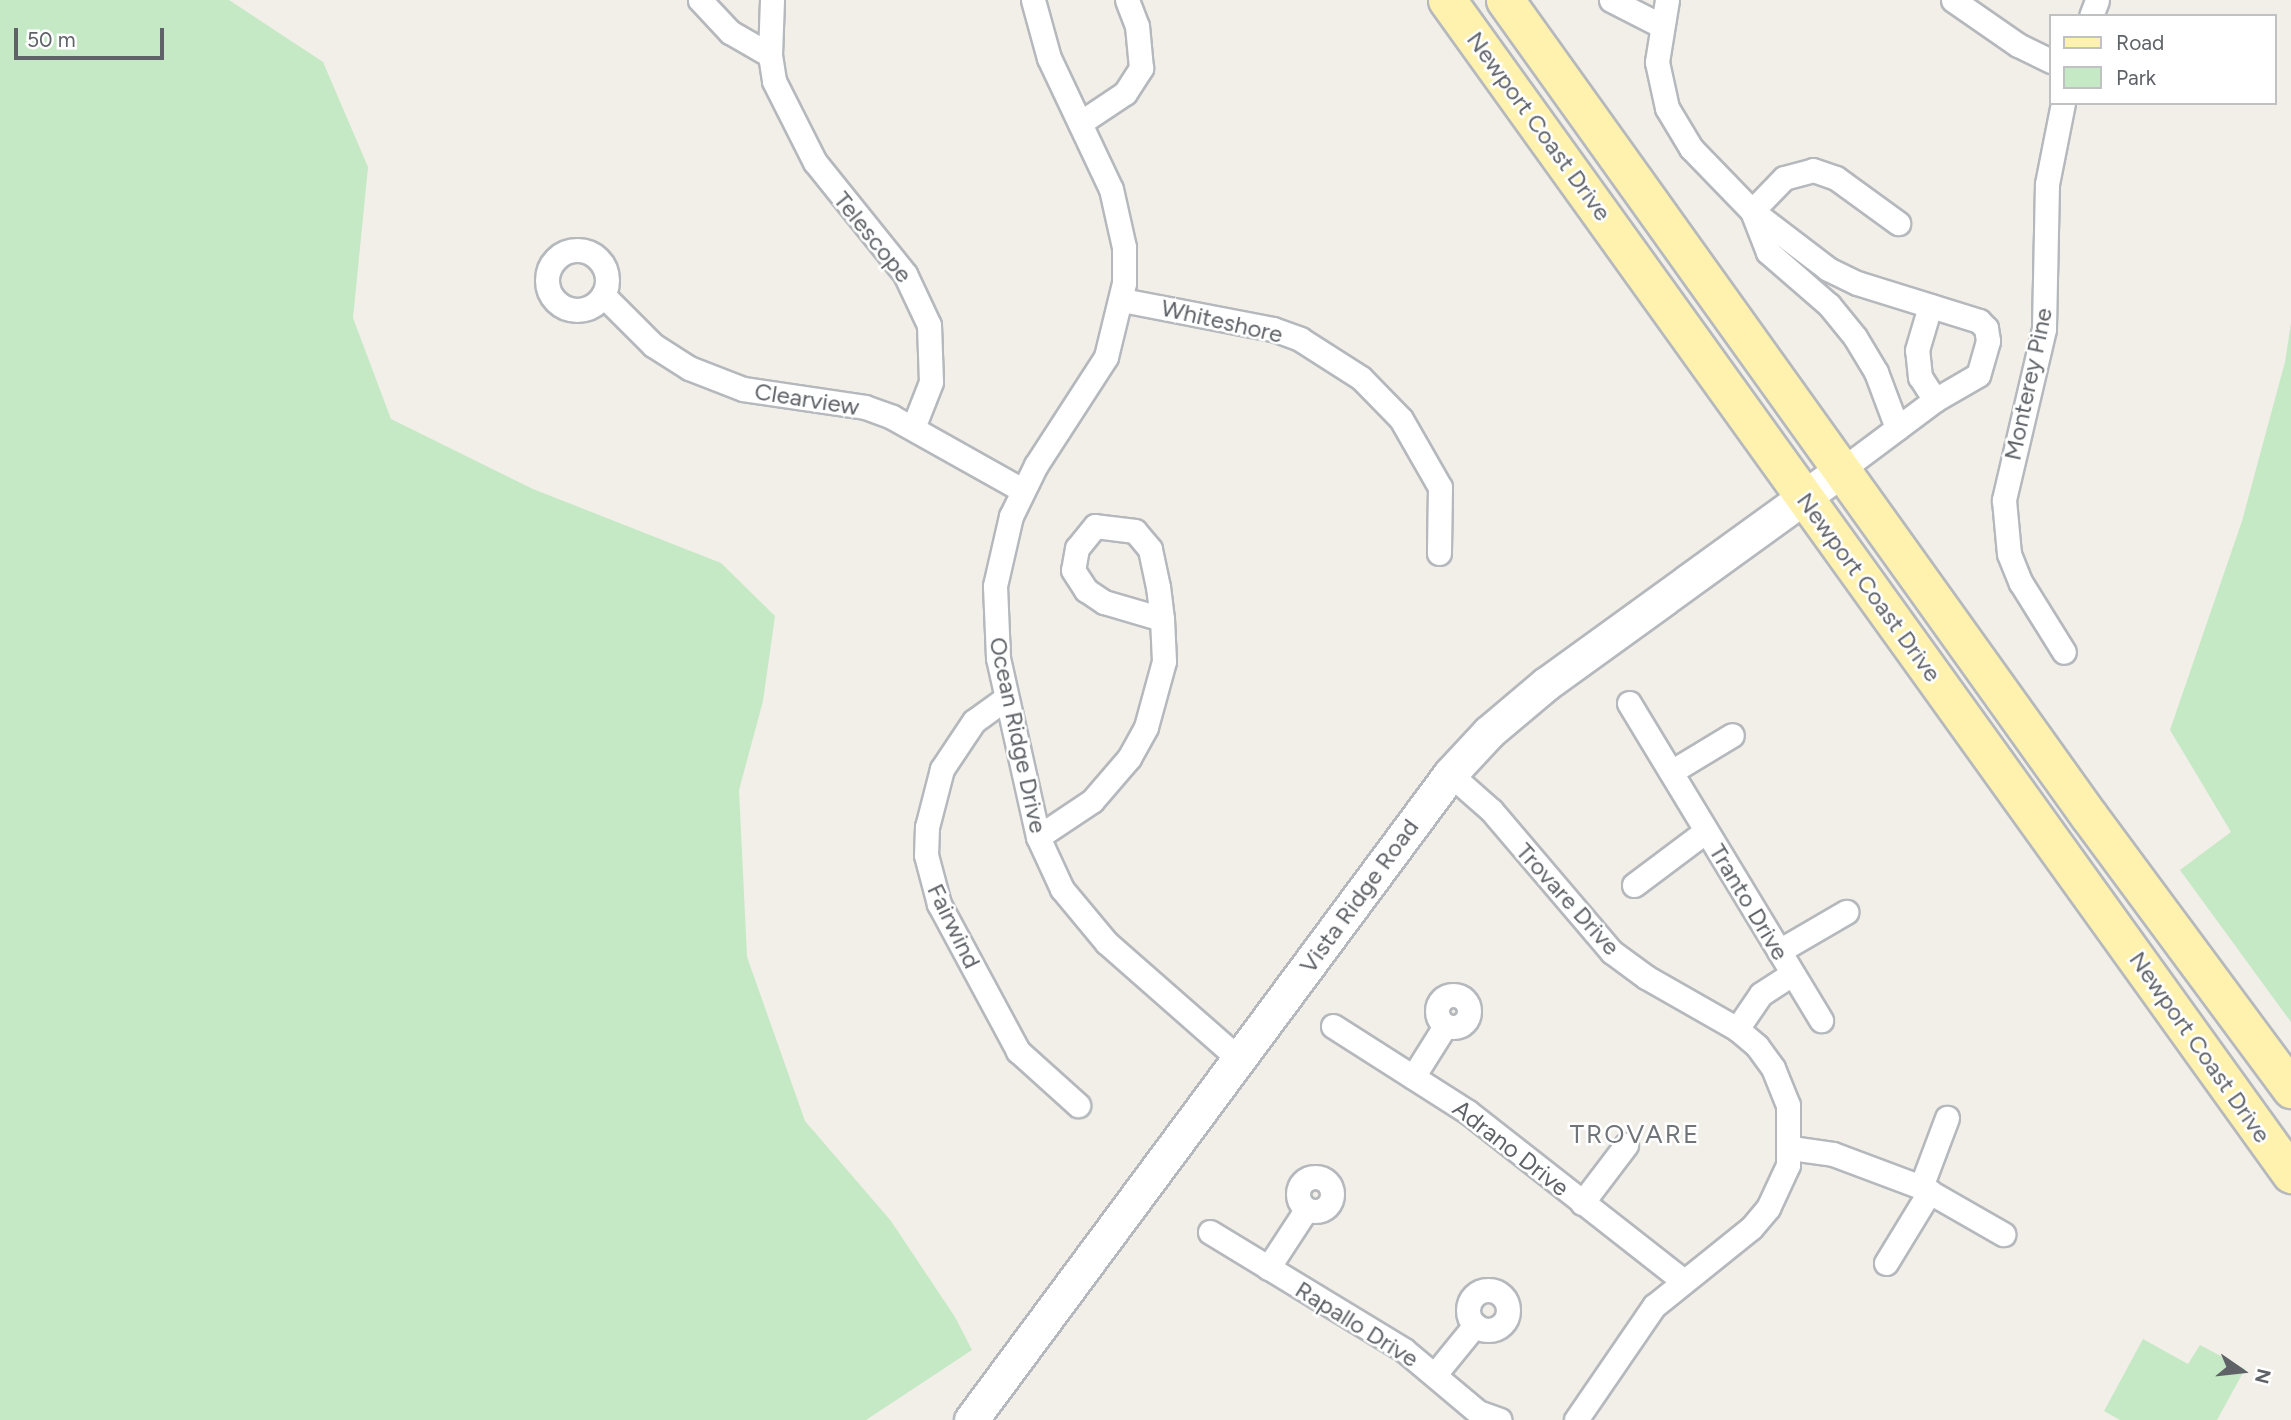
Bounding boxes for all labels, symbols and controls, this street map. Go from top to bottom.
scale bar [18,14,168,58]
legend [2050,14,2277,105]
street label: Newport Coast Drive [1461,26,1617,226]
text: 50 m [27,27,76,52]
text: Road [2116,30,2164,55]
text: Park [2116,65,2156,90]
street label: Telescope [828,186,918,288]
street label: Whiteshore [1158,293,1286,349]
street label: Monterey Pine [1998,305,2058,463]
street label: Clearview [753,377,861,421]
street label: Newport Coast Drive [1791,487,1947,687]
street label: Ocean Ridge Drive [983,634,1053,836]
street label: Vista Ridge Road [1293,813,1425,979]
street label: Trovare Drive [1510,837,1626,961]
street label: Tranto Drive [1703,839,1795,965]
street label: Fairwind [921,879,987,973]
street label: Newport Coast Drive [2123,946,2277,1148]
street label: Adrano Drive [1447,1094,1575,1202]
district label: TROVARE [1571,1119,1699,1151]
street label: Rapallo Drive [1290,1275,1424,1373]
north arrow [2207,1336,2277,1406]
text: N [2250,1366,2276,1386]

